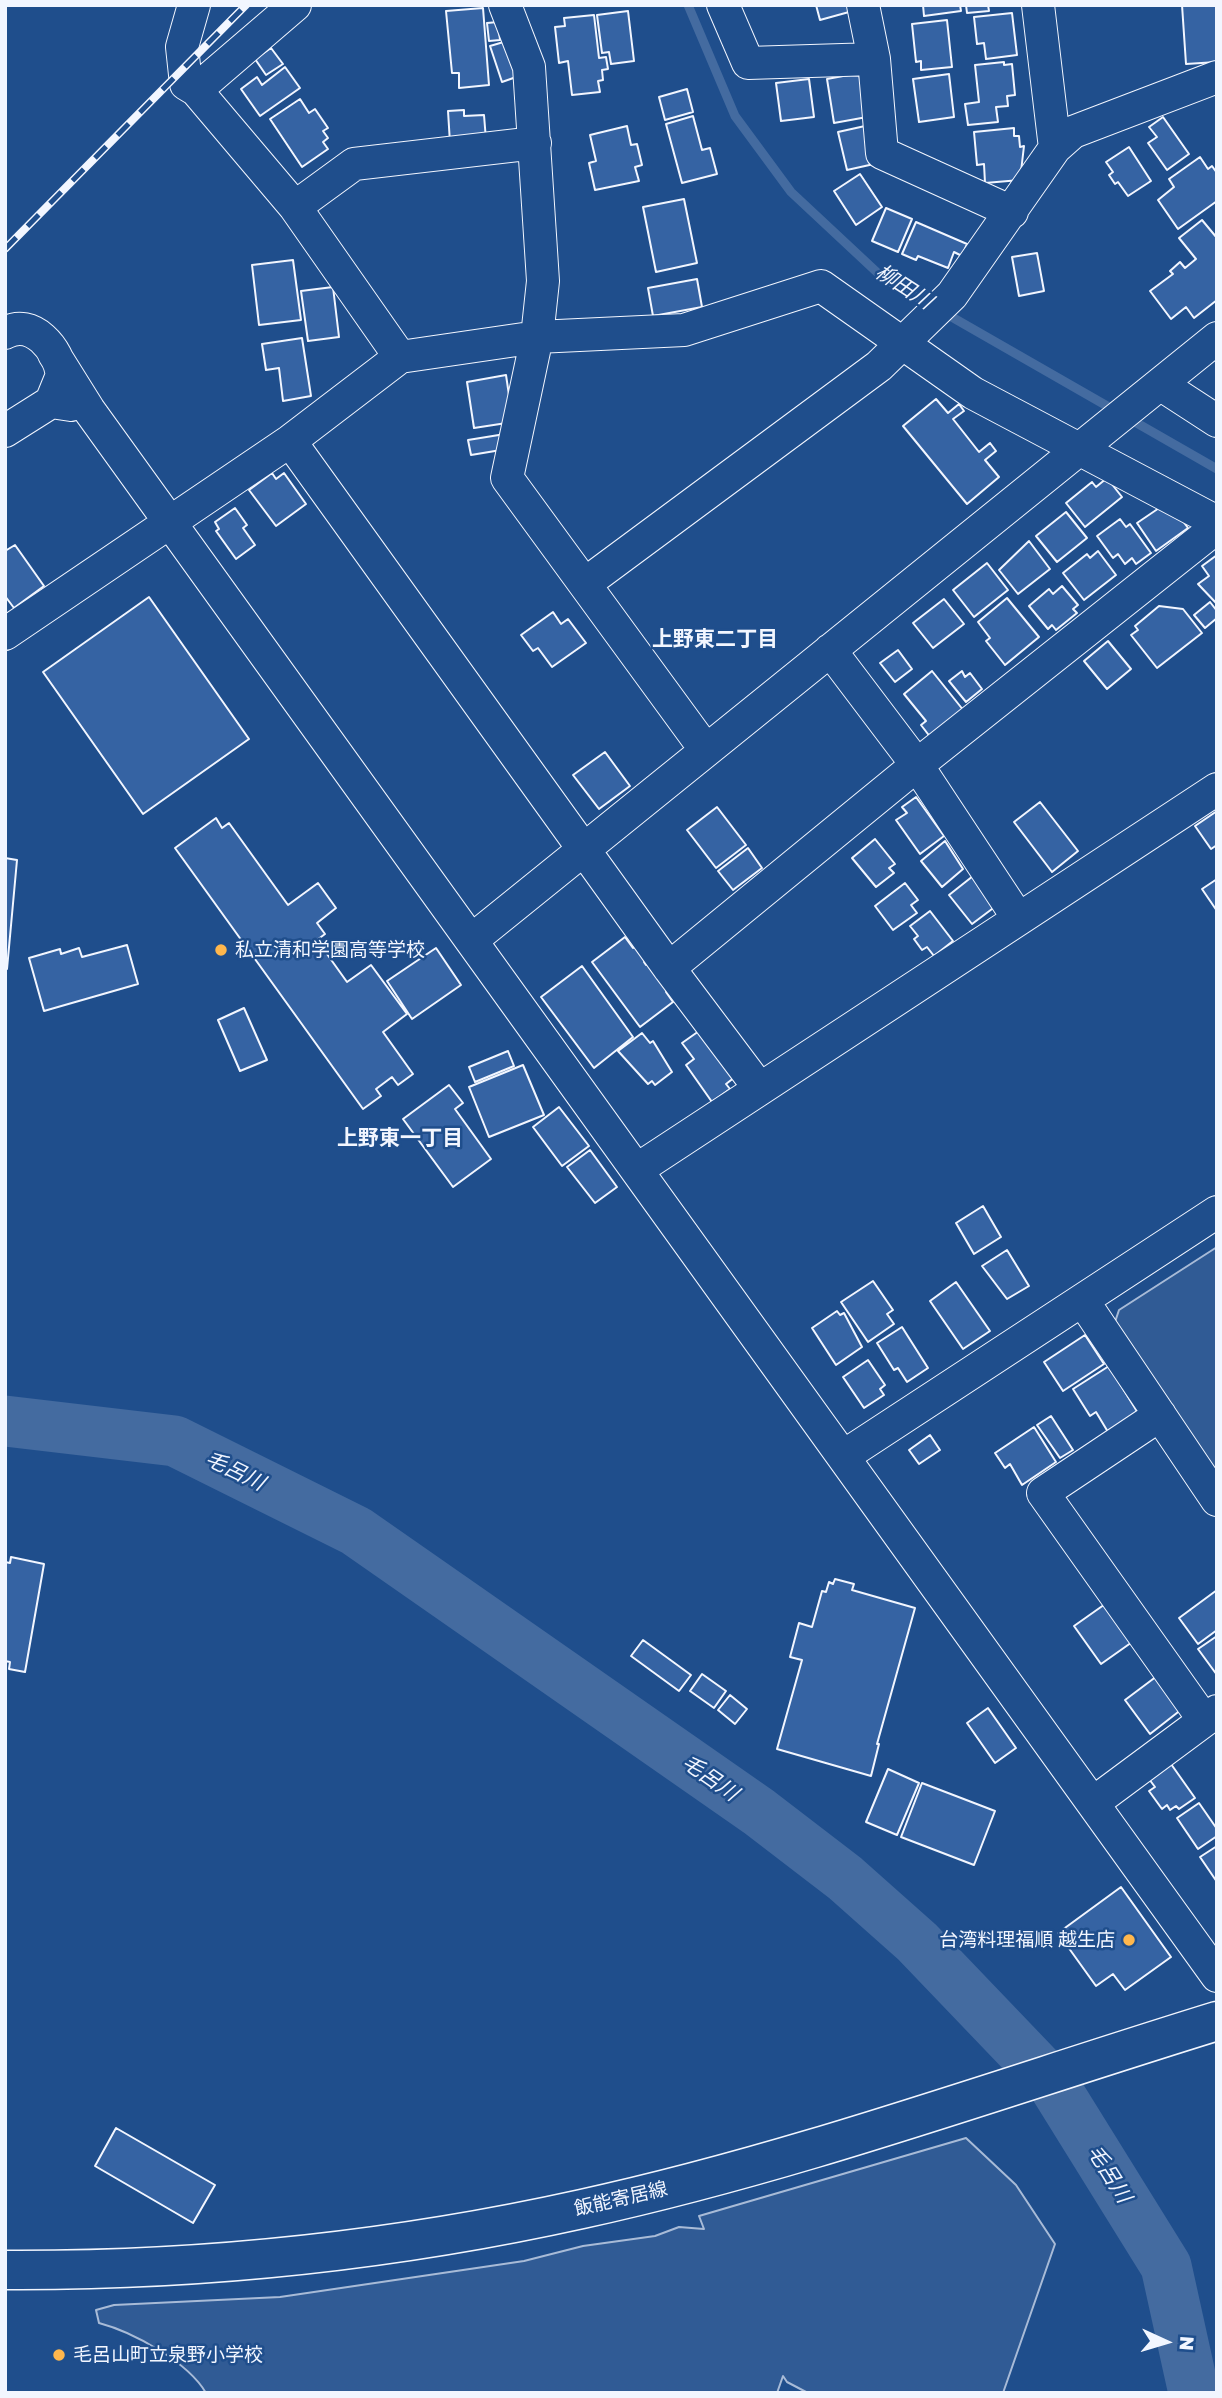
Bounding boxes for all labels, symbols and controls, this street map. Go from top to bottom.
water label: 柳田川 [871,259,937,315]
district label: 上野東二丁目 [652,626,778,652]
place label: 私立清和学園高等学校 [235,939,425,961]
marker: 私立清和学園高等学校 [213,942,229,958]
district label: 上野東一丁目 [337,1125,463,1151]
water label: 毛呂川 [201,1446,269,1496]
water label: 毛呂川 [677,1750,743,1806]
place label: 台湾料理福順 越生店 [939,1929,1115,1951]
marker: 台湾料理福順 越生店 [1121,1932,1137,1948]
water label: 毛呂川 [1082,2141,1136,2207]
street label: 飯能寄居線 [572,2177,670,2221]
north arrow [1131,2307,1201,2377]
text: N [1175,2335,1199,2352]
place label: 毛呂山町立泉野小学校 [73,2344,263,2366]
marker: 毛呂山町立泉野小学校 [51,2347,67,2363]

